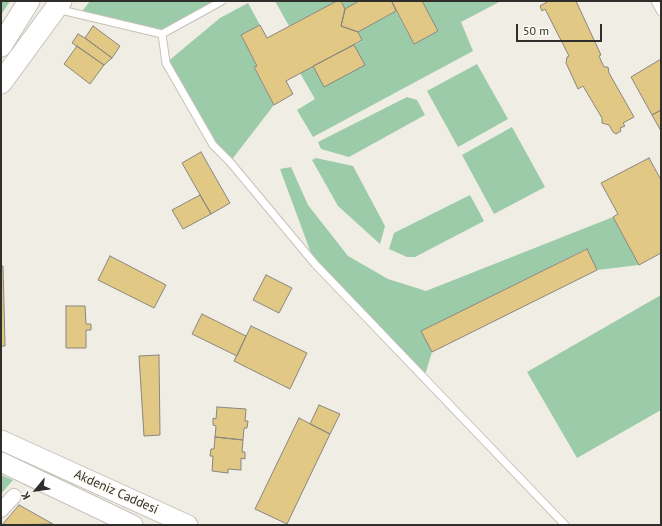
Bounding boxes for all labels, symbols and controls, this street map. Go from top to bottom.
scale bar [518,16,604,42]
text: 50 m [523,23,549,38]
street label: Akdeniz Caddesi [71,466,161,518]
north arrow [16,470,56,510]
text: K [18,489,33,502]

